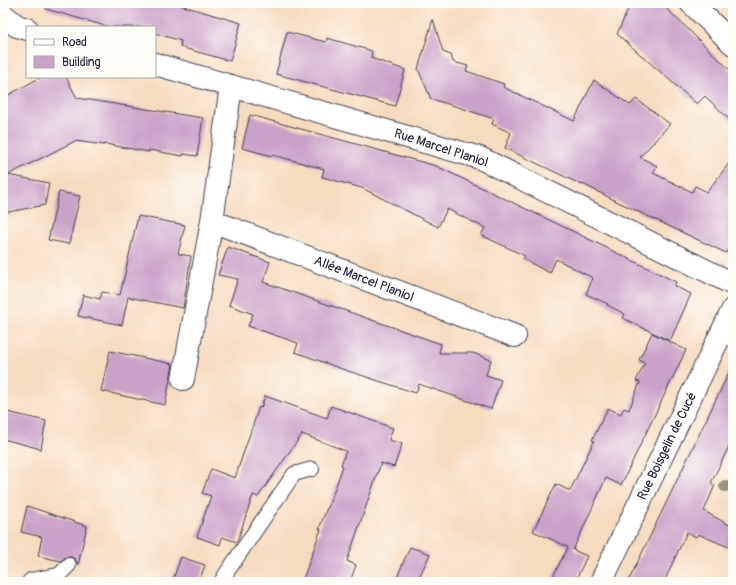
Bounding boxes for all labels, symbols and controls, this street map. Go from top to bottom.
legend [26,26,156,78]
text: Road [62,35,87,50]
text: Building [62,55,101,70]
street label: Rue Marcel Planiol [392,125,490,171]
street label: Allée Marcel Planiol [312,253,416,305]
street label: Rue Boisgelin de Cucé [634,389,700,503]

